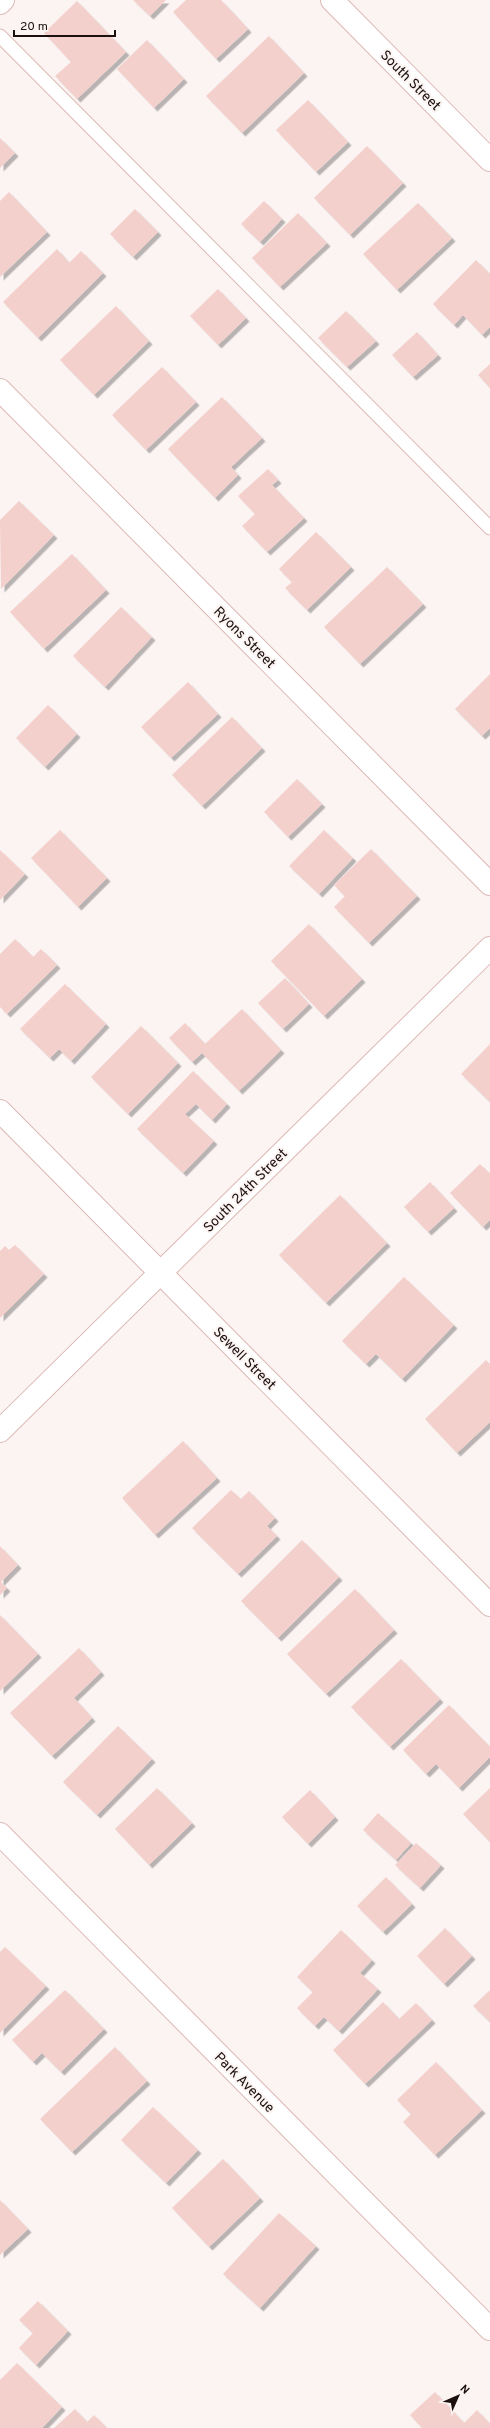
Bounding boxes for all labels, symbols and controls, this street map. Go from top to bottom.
scale bar [14,12,115,38]
text: 20 m [20,19,48,35]
street label: South Street [376,47,444,115]
street label: Ryons Street [209,604,278,673]
street label: South 24th Street [200,1145,292,1237]
street label: Sewell Street [209,1324,279,1394]
street label: Park Avenue [210,2049,278,2117]
north arrow [438,2376,478,2416]
text: N [457,2382,472,2397]

